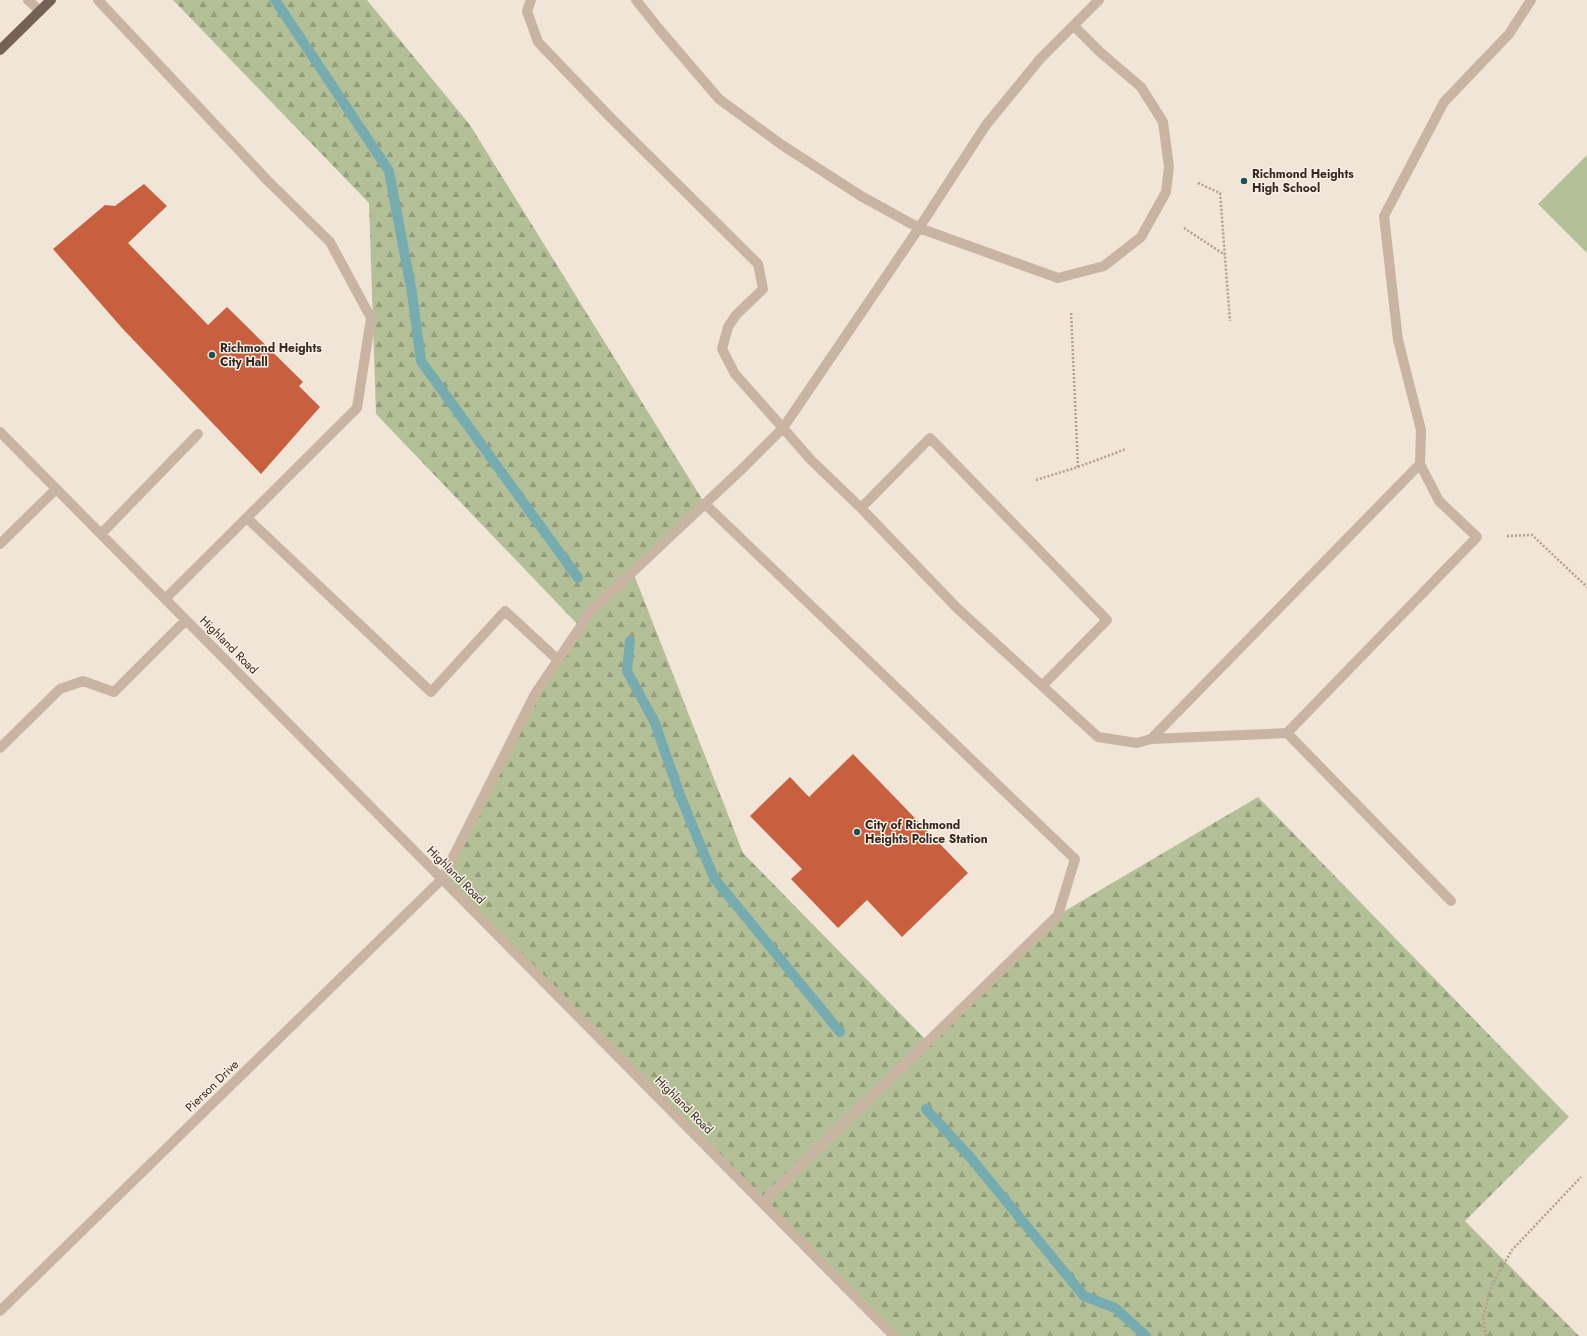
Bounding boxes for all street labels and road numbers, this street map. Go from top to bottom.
street label: Highland Road [196,612,262,678]
street label: Highland Road [423,842,489,908]
street label: Pierson Drive [181,1056,243,1116]
street label: Highland Road [651,1072,717,1138]

